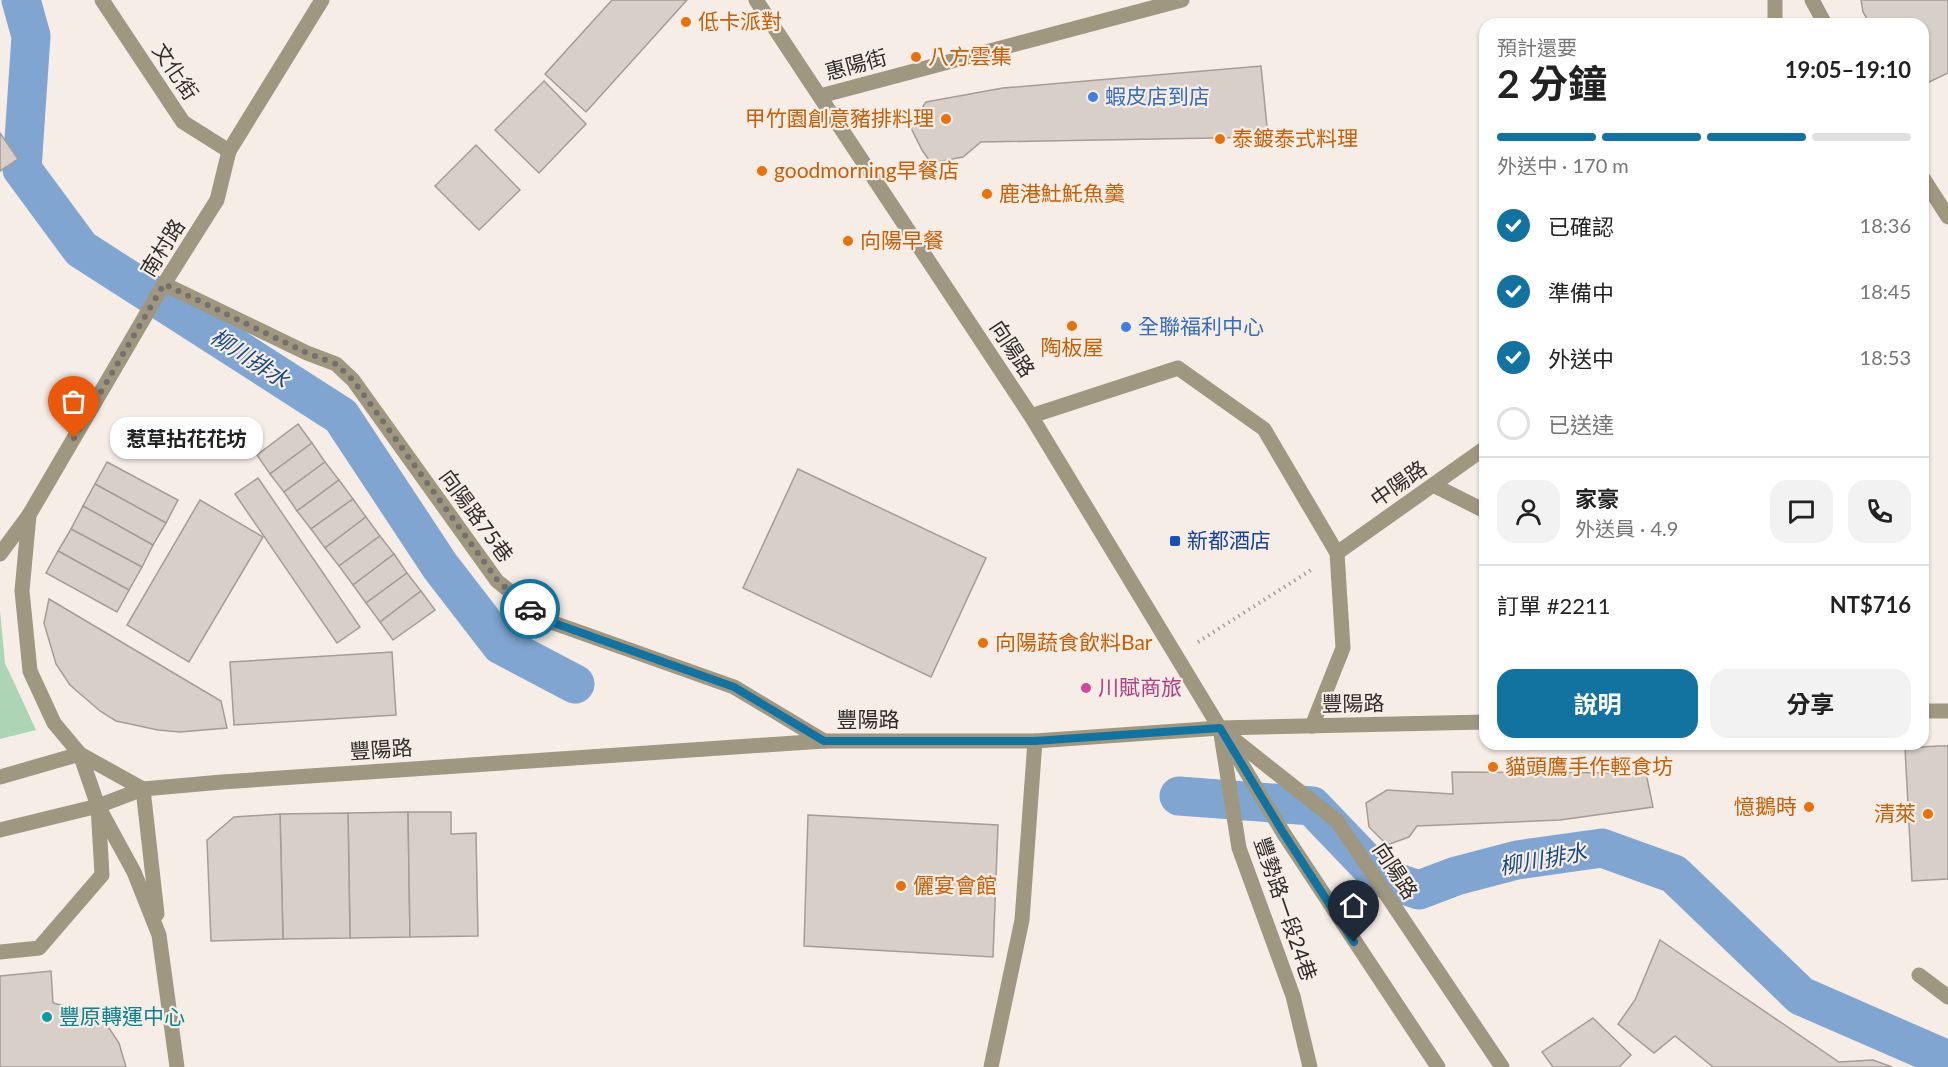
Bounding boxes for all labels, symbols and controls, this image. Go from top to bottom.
place label: 低卡派對 [698,8,782,33]
marker: 低卡派對 [679,15,693,29]
text: 預計還要 [1497,35,1577,59]
street label: 文化街 [148,38,204,104]
street label: 惠陽街 [822,43,889,84]
place label: 八方雲集 [928,43,1012,68]
marker: 八方雲集 [909,50,923,64]
text: 19:05–19:10 [1785,56,1911,83]
text: 2 分鐘 [1497,60,1607,106]
place label: 蝦皮店到店 [1105,83,1210,108]
marker: 蝦皮店到店 [1086,90,1100,104]
place label: 甲竹園創意豬排料理 [745,105,934,130]
marker: 甲竹園創意豬排料理 [939,112,953,126]
place label: 泰鍍泰式料理 [1232,125,1358,150]
marker: 泰鍍泰式料理 [1213,132,1227,146]
text: 外送中 · 170 m [1497,153,1629,177]
place label: goodmorning早餐店 [774,157,960,182]
marker: goodmorning早餐店 [755,164,769,178]
place label: 鹿港𩵚魠魚羹 [999,180,1125,205]
marker: 鹿港𩵚魠魚羹 [980,187,994,201]
icon: check [1497,209,1530,242]
text: 已確認 [1548,213,1614,240]
text: 18:36 [1860,213,1911,237]
street label: 南村路 [134,214,189,281]
place label: 向陽早餐 [860,227,944,252]
marker: 向陽早餐 [841,234,855,248]
icon: check [1497,275,1530,308]
text: 準備中 [1548,279,1614,306]
text: 18:45 [1860,279,1911,303]
place label: 全聯福利中心 [1138,313,1264,338]
street label: 向陽路 [986,315,1041,381]
marker: 陶板屋 [1065,319,1079,333]
marker: 全聯福利中心 [1119,320,1133,334]
water label: 柳川排水 [206,322,295,393]
place label: 陶板屋 [1041,334,1104,359]
icon: check [1497,341,1530,374]
text: 外送中 [1548,345,1614,372]
text: 18:53 [1860,345,1911,369]
pin [48,376,99,438]
icon: bag [57,385,90,418]
text: 已送達 [1548,411,1614,438]
callout: 惹草拈花花坊 [110,417,263,459]
text: 惹草拈花花坊 [127,426,247,450]
street label: 中陽路 [1365,454,1431,511]
street label: 向陽路75巷 [435,464,519,566]
button: person [1497,480,1560,543]
button: chat [1770,480,1833,543]
button: phone [1848,480,1911,543]
text: 家豪 [1575,485,1619,512]
text: 外送員 · 4.9 [1575,516,1678,540]
place label: 新都酒店 [1187,527,1271,552]
marker: 新都酒店 [1168,534,1182,548]
courier [500,579,560,639]
text: NT$716 [1830,591,1911,618]
text: 訂單 #2211 [1497,592,1610,619]
icon: car [514,593,547,626]
place label: 向陽蔬食飲料Bar [995,629,1153,654]
marker: 向陽蔬食飲料Bar [976,636,990,650]
button: 說明 [1497,669,1698,738]
button: 分享 [1710,669,1911,738]
place label: 川賦商旅 [1098,674,1182,699]
marker: 川賦商旅 [1079,681,1093,695]
street label: 豐陽路 [1321,689,1385,716]
street label: 豐陽路 [837,706,900,731]
street label: 豐陽路 [349,734,413,763]
place label: 貓頭鷹手作輕食坊 [1505,753,1673,778]
marker: 貓頭鷹手作輕食坊 [1486,760,1500,774]
place label: 憶鵝時 [1734,793,1797,818]
marker: 憶鵝時 [1802,800,1816,814]
place label: 清萊 [1874,800,1916,825]
marker: 清萊 [1921,807,1935,821]
street label: 豐勢路一段24巷 [1250,833,1323,984]
street label: 向陽路 [1369,837,1424,903]
water label: 柳川排水 [1497,837,1590,879]
place label: 儷宴會館 [913,872,997,897]
marker: 儷宴會館 [894,879,908,893]
pin [1328,880,1379,942]
icon: home [1337,889,1370,922]
place label: 豐原轉運中心 [59,1003,185,1028]
marker: 豐原轉運中心 [40,1010,54,1024]

